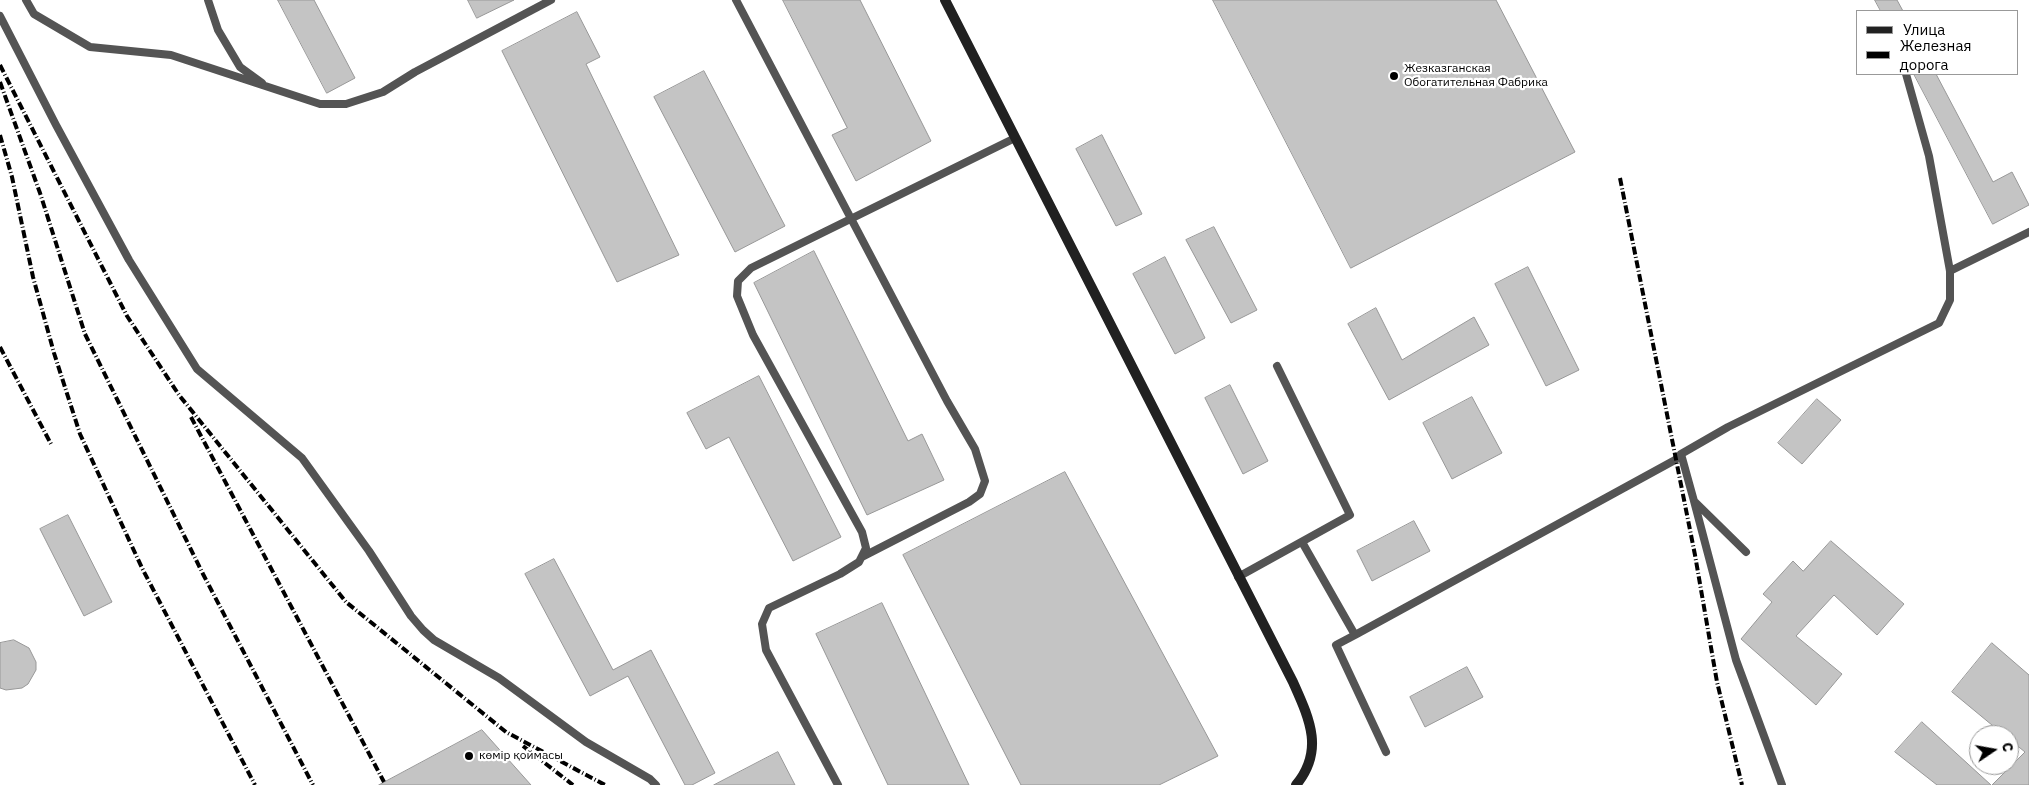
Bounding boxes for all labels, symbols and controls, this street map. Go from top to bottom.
legend [1856,10,2019,75]
text: Улица [1903,20,1945,39]
text: Железная дорога [1900,36,1971,74]
place label: Жезказганская Обогатительная Фабрика [1404,62,1548,90]
marker: Жезказганская Обогатительная Фабрика [1388,70,1400,82]
north arrow [1969,725,2019,775]
text: С [1998,741,2017,753]
place label: көмір қоймасы [479,749,563,763]
marker: көмір қоймасы [463,750,475,762]

